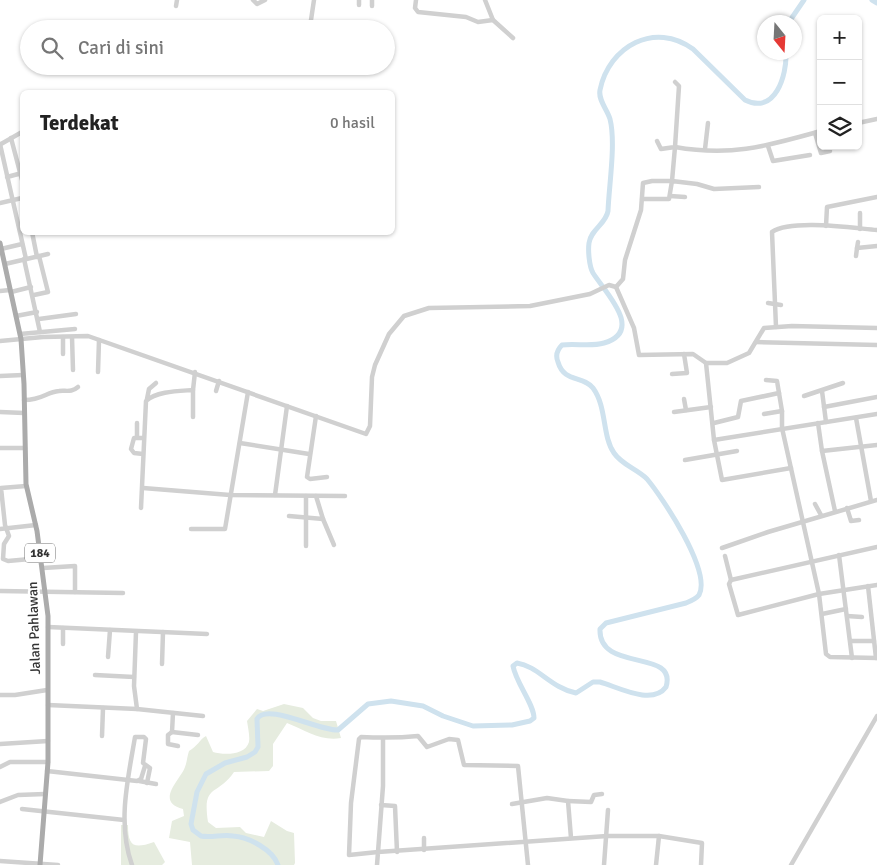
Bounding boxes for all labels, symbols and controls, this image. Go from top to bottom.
north arrow [757,15,802,60]
map controls [817,15,862,150]
button: + [817,15,862,60]
search box [20,20,395,75]
icon: search [38,34,66,62]
text: Cari di sini [78,36,164,60]
button: − [817,60,862,105]
button: layers [817,105,862,150]
text: Terdekat [40,110,119,136]
text: 0 hasil [330,113,375,133]
road number: 184 [25,544,55,562]
street label: Jalan Pahlawan [24,581,44,675]

